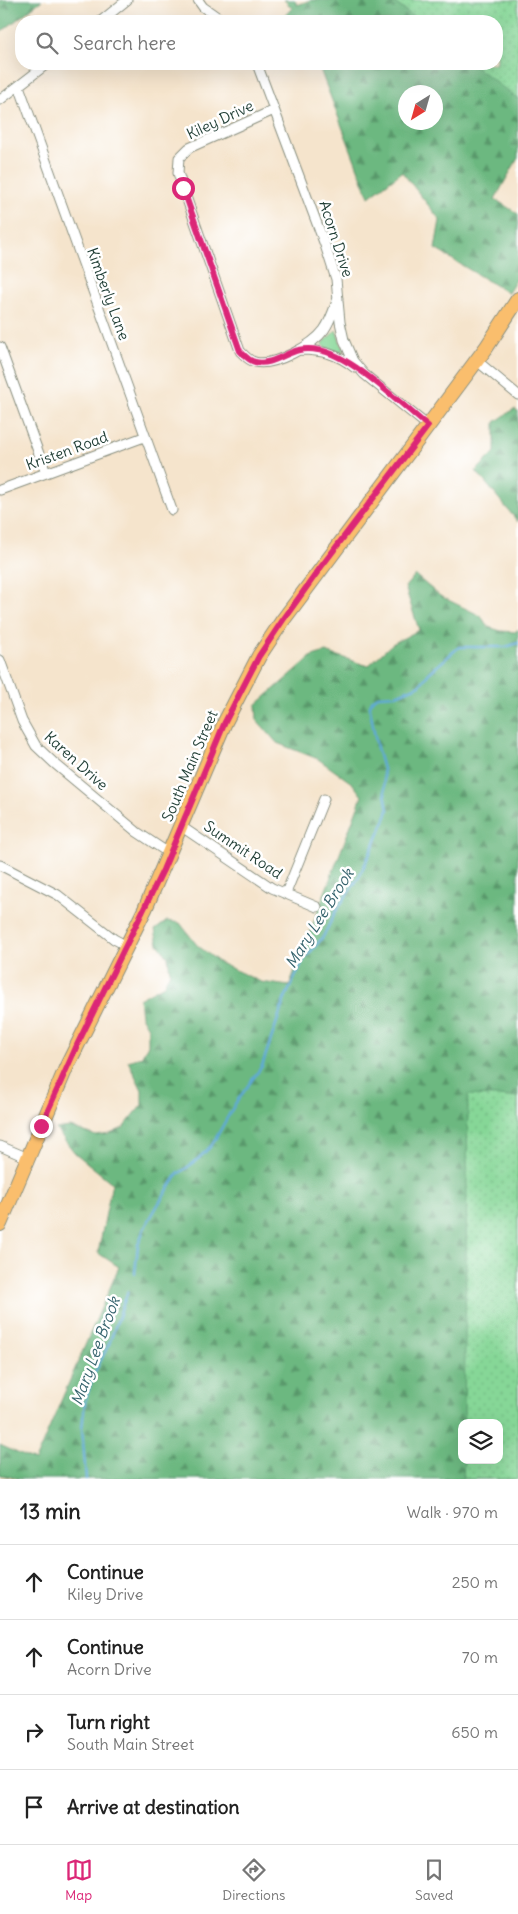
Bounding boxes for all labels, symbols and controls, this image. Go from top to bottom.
search box [15,15,503,70]
icon: search [33,29,61,57]
text: Search here [73,31,176,55]
north arrow [398,85,443,130]
street label: Kiley Drive [183,96,256,143]
route start [172,177,195,200]
street label: Acorn Drive [315,198,358,280]
street label: Kimberly Lane [83,245,134,343]
street label: Kristen Road [23,427,111,474]
street label: South Main Street [158,707,222,824]
street label: Karen Drive [41,727,112,794]
street label: Summit Road [200,816,286,883]
water label: Mary Lee Brook [280,863,359,972]
route end [30,1115,53,1138]
water label: Mary Lee Brook [66,1292,124,1408]
map controls [458,1419,503,1464]
button: layers [458,1419,503,1464]
text: 13 min [20,1498,81,1525]
text: Walk · 970 m [407,1502,498,1522]
text: Continue [67,1560,144,1584]
icon: ahead [20,1568,48,1596]
text: 250 m [452,1572,498,1592]
text: Kiley Drive [67,1584,143,1604]
text: Continue [67,1635,144,1659]
icon: ahead [20,1643,48,1671]
text: 70 m [462,1647,498,1667]
text: Acorn Drive [67,1659,152,1679]
text: Turn right [67,1710,150,1734]
icon: right [20,1718,48,1746]
text: 650 m [451,1722,498,1742]
text: South Main Street [67,1734,194,1754]
icon: arrive [20,1793,48,1821]
text: Arrive at destination [67,1795,240,1819]
tab: Map [65,1856,93,1904]
tab: Directions [222,1856,285,1904]
tab: Saved [415,1856,453,1904]

